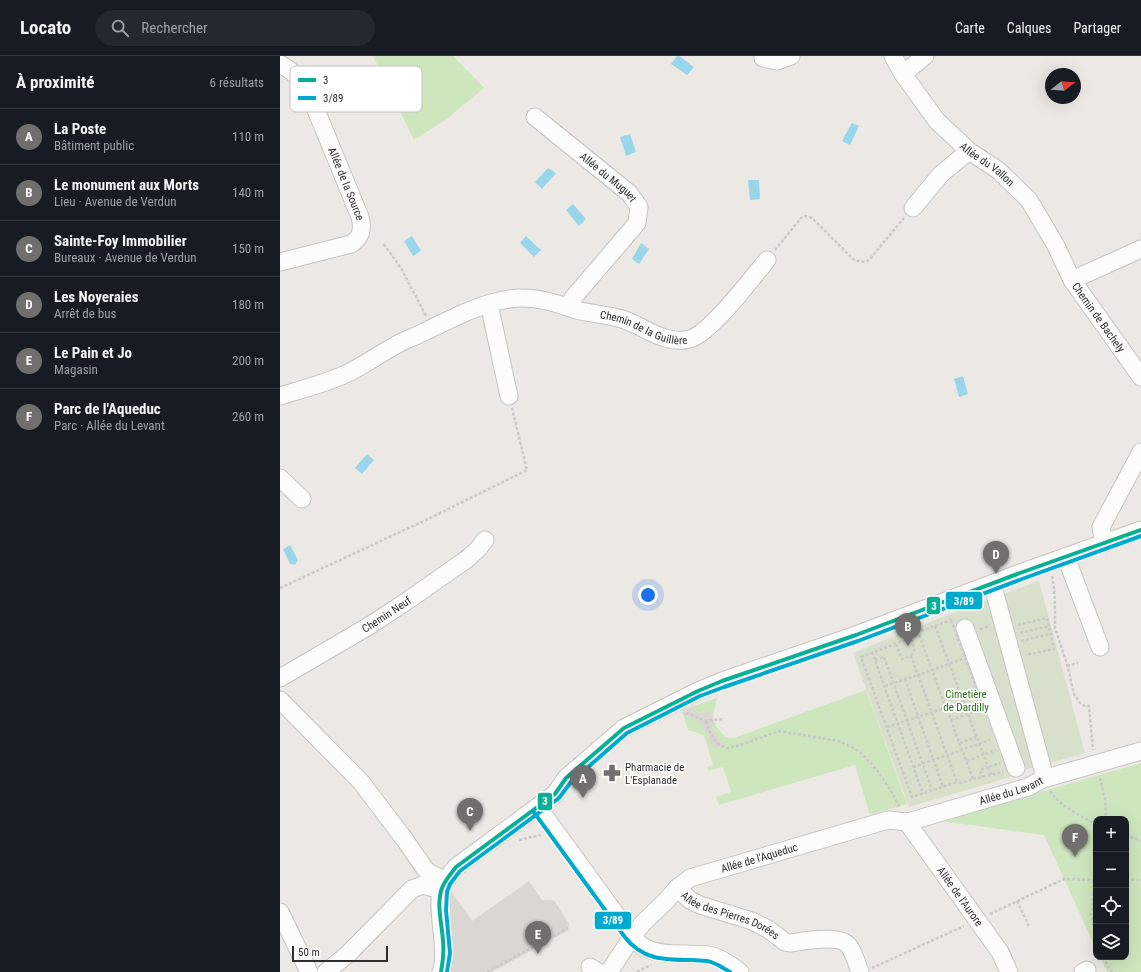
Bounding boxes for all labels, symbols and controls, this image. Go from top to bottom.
search box [95,10,375,46]
text: Locato [20,16,71,39]
icon: search [109,17,131,39]
text: Rechercher [141,19,208,37]
text: Carte [955,20,985,36]
text: Calques [1007,20,1051,36]
text: Partager [1073,20,1121,36]
legend [290,66,422,112]
north arrow [1045,68,1081,104]
text: À proximité [16,72,94,92]
text: 3 [323,74,328,87]
text: 6 résultats [210,75,264,90]
text: 3/89 [323,92,343,105]
text: La Poste [54,120,106,138]
text: A [25,129,33,144]
text: 110 m [232,129,264,144]
text: Bâtiment public [54,138,134,153]
street label: Allée du Vallon [957,140,1017,189]
street label: Allée de la Source [325,145,367,222]
street label: Allée du Muguet [577,150,639,205]
text: Le monument aux Morts [54,176,199,194]
text: B [25,185,33,200]
text: 140 m [232,185,264,200]
text: Lieu · Avenue de Verdun [54,194,177,209]
text: Sainte-Foy Immobilier [54,232,187,250]
text: C [25,241,33,256]
text: 150 m [232,241,264,256]
text: Bureaux · Avenue de Verdun [54,250,197,265]
street label: Chemin de Bachely [1069,280,1128,355]
text: Les Noyeraies [54,288,139,306]
text: D [25,297,33,312]
text: 180 m [232,297,264,312]
text: Arrêt de bus [54,306,116,321]
street label: Chemin de la Guillère [599,308,688,347]
text: Le Pain et Jo [54,344,132,362]
text: E [26,353,32,368]
text: 200 m [232,353,264,368]
text: Magasin [54,362,98,377]
text: Parc de l'Aqueduc [54,400,161,418]
text: F [26,409,32,424]
text: 260 m [232,409,264,424]
text: Parc · Allée du Levant [54,418,165,433]
pin: D [983,541,1009,574]
your location [638,585,658,605]
line badge: 3/89 [945,591,983,610]
street label: Chemin Neuf [360,594,414,636]
text: 3/89 [954,595,974,608]
line badge: 3 [926,596,941,615]
text: 3 [931,600,937,613]
pin: B [895,613,921,646]
park label: Cimetière de Dardilly [943,688,989,714]
place label: Pharmacie de L'Esplanade [625,761,684,787]
pharmacy icon: Pharmacie de L'Esplanade [602,763,622,783]
pin: A [570,765,596,798]
street label: Allée du Levant [978,774,1045,808]
line badge: 3 [537,792,553,811]
text: 3 [542,795,548,808]
pin: C [457,798,483,831]
map controls [1093,816,1129,960]
button: + [1093,816,1129,852]
pin: F [1062,824,1088,857]
street label: Allée de l'Aqueduc [719,841,799,876]
button: − [1093,852,1129,888]
street label: Allée de l'Aurore [934,864,985,929]
button: locate [1093,888,1129,924]
street label: Allée des Pierres Dorées [678,889,782,942]
line badge: 3/89 [594,911,632,930]
text: 3/89 [603,914,623,927]
pin: E [525,921,551,954]
button: layers [1093,924,1129,960]
scale bar [292,944,388,963]
text: 50 m [298,946,320,959]

